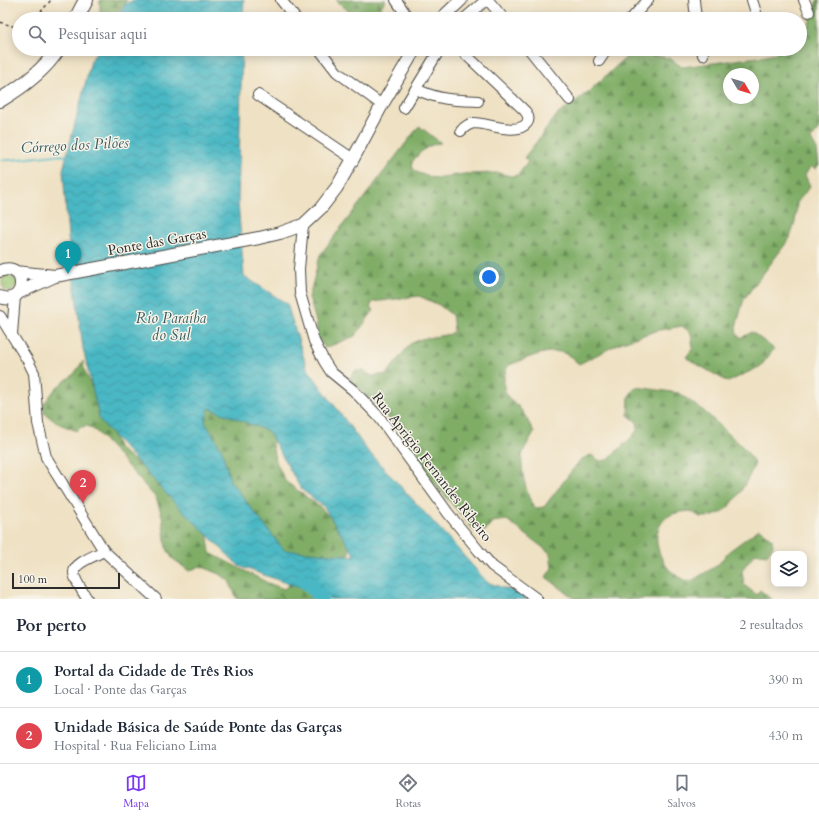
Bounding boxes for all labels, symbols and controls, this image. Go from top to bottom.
search box [12,12,807,56]
icon: search [26,23,48,45]
text: Pesquisar aqui [58,24,147,44]
north arrow [723,68,759,104]
water label: Córrego dos Pilões [21,132,129,158]
street label: Ponte das Garças [106,224,208,260]
pin: 1 [55,241,81,274]
your location [479,267,499,287]
water label: Rio Paraíba do Sul [136,308,206,345]
street label: Rua Aprigio Fernandes Ribeiro [368,388,497,546]
pin: 2 [70,470,96,503]
map controls [771,551,807,587]
button: layers [771,551,807,587]
scale bar [12,571,120,590]
text: 100 m [18,572,47,587]
text: Por perto [16,614,86,637]
text: 2 resultados [739,616,803,634]
text: Portal da Cidade de Três Rios [54,661,254,681]
text: 1 [26,671,32,689]
text: 390 m [769,671,803,689]
text: Local · Ponte das Garças [54,681,187,699]
text: Unidade Básica de Saúde Ponte das Garças [54,717,342,737]
text: 2 [26,727,32,745]
text: 430 m [769,727,803,745]
text: Hospital · Rua Feliciano Lima [54,737,217,755]
tab: Mapa [123,772,149,811]
tab: Rotas [395,772,421,811]
tab: Salvos [667,772,696,811]

